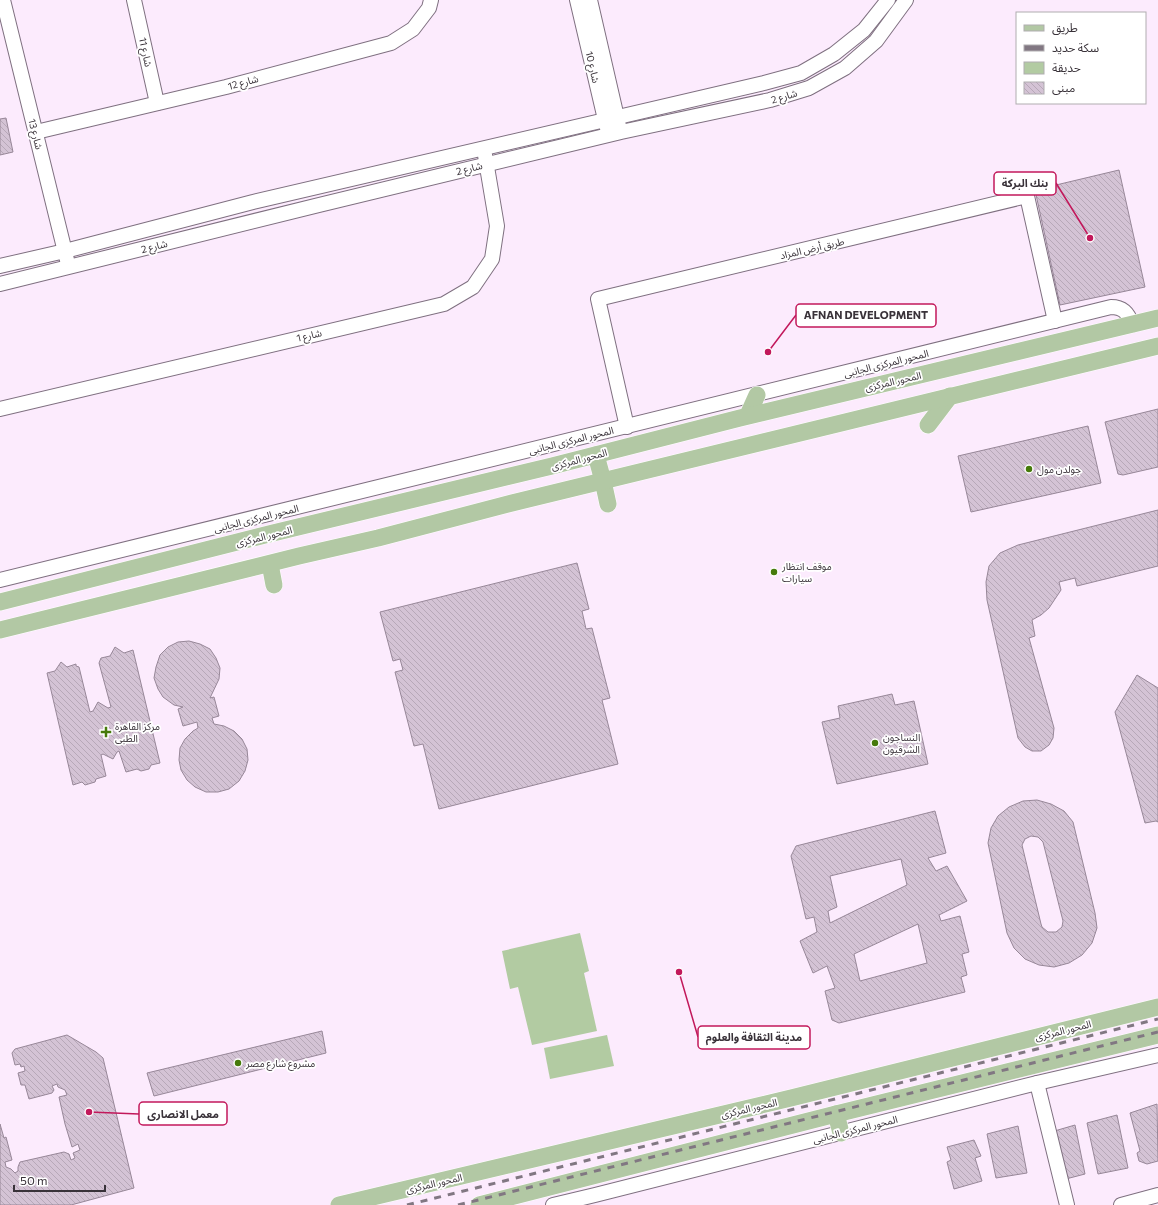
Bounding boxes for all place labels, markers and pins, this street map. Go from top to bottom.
callout: بنك البركة [994,172,1056,195]
callout: AFNAN DEVELOPMENT [796,304,936,327]
place label: جولدن مول [1037,463,1081,476]
marker: جولدن مول [1024,464,1034,474]
place label: موقف انتظار سيارات [781,560,832,585]
marker: موقف انتظار سيارات [769,567,779,577]
place label: مركز القاهرة الطبى [115,720,160,744]
marker: مركز القاهرة الطبى [100,726,112,738]
place label: النساجون الشرقيون [883,731,920,756]
marker: النساجون الشرقيون [870,738,880,748]
callout: مدينة الثقافة والعلوم [698,1026,810,1049]
place label: مشروع شارع مصر [245,1057,315,1071]
marker: مشروع شارع مصر [233,1058,243,1068]
callout: معمل الانصارى [139,1102,227,1125]

